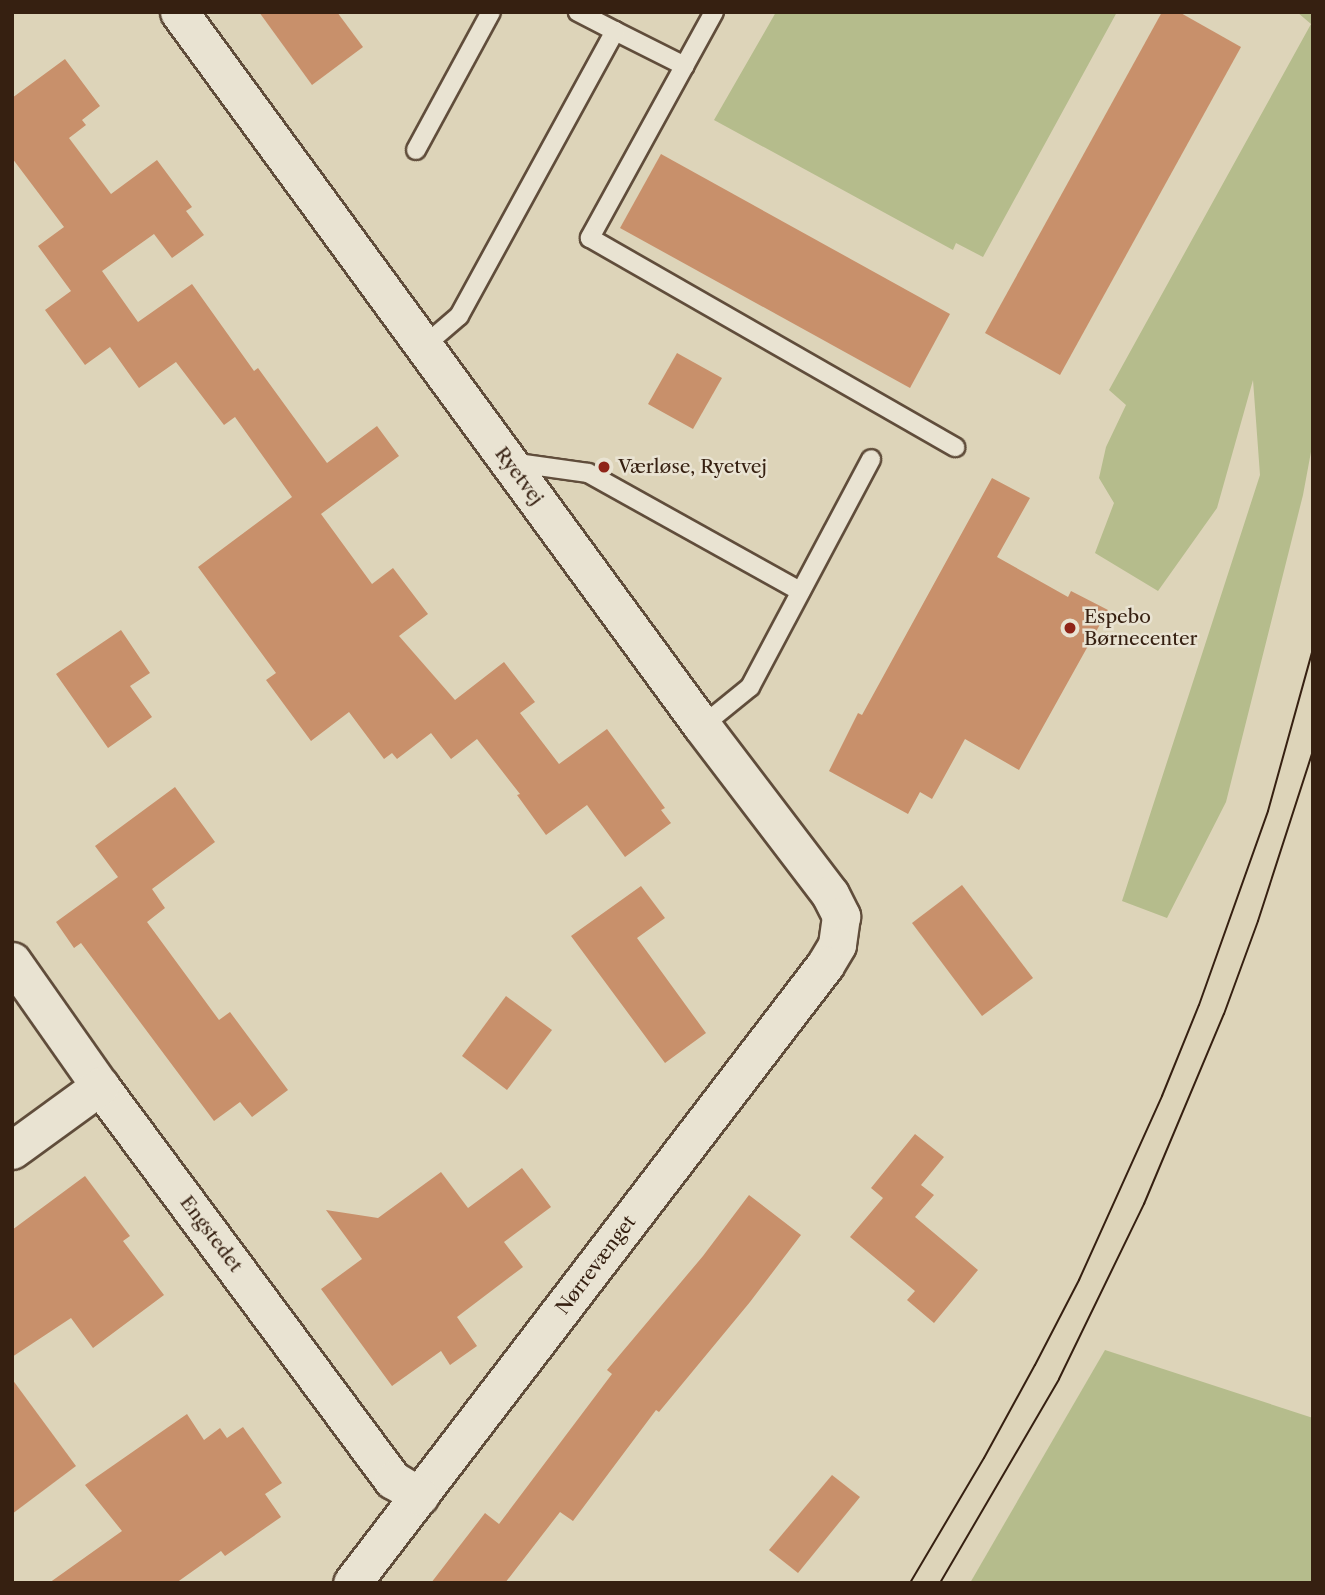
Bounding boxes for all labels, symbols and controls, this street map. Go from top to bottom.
street label: Ryetvej [490,443,548,509]
place label: Værløse, Ryetvej [618,456,767,478]
marker: Værløse, Ryetvej [596,459,612,475]
place label: Espebo Børnecenter [1084,606,1198,650]
marker: Espebo Børnecenter [1062,620,1078,636]
street label: Engstedet [175,1191,247,1277]
street label: Nørrevænget [551,1211,641,1319]

